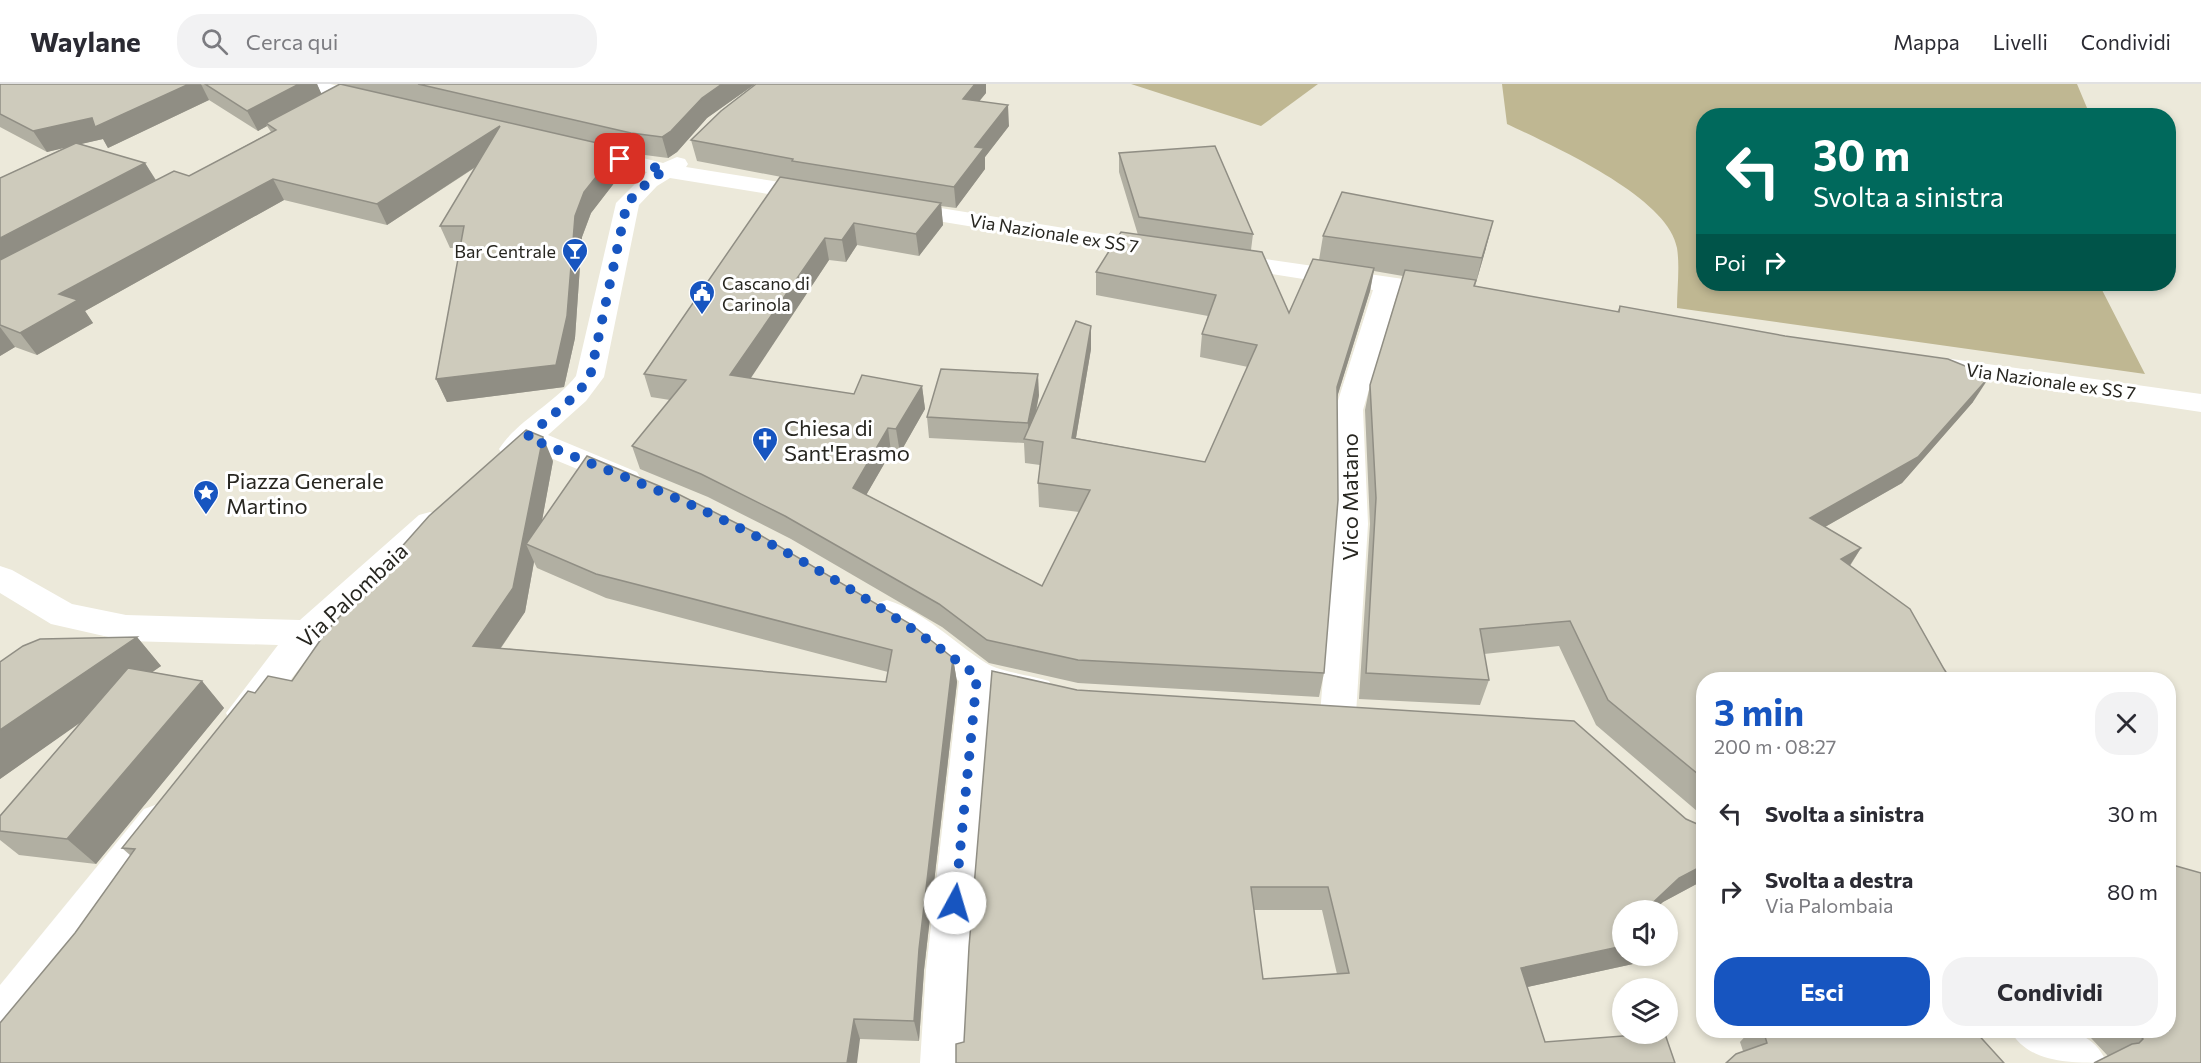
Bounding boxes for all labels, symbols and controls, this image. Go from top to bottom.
search box [177,14,597,68]
text: Waylane [30,24,141,58]
icon: search [198,25,231,58]
text: Cerca qui [246,28,338,55]
text: Mappa [1893,29,1960,54]
text: Livelli [1993,29,2048,54]
text: Condividi [2081,29,2171,54]
text: 30 m [1813,128,1910,180]
icon: left [1714,132,1792,210]
pin [594,133,645,184]
icon: arrive [603,142,636,175]
text: Svolta a sinistra [1813,180,2004,213]
street label: Via Nazionale ex SS 7 [968,209,1140,257]
bar icon: Bar Centrale [560,236,590,274]
place label: Bar Centrale [454,240,556,262]
icon: right [1758,246,1791,279]
text: Poi [1714,249,1746,276]
place label: Cascano di Carinola [722,272,810,315]
public building icon: Cascano di Carinola [687,278,717,316]
street label: Via Nazionale ex SS 7 [1965,358,2137,404]
place label: Chiesa di Sant'Erasmo [784,414,910,466]
church icon: Chiesa di Sant'Erasmo [750,425,780,463]
street label: Vico Matano [1336,433,1363,561]
place label: Piazza Generale Martino [226,467,384,519]
place icon: Piazza Generale Martino [191,478,221,516]
street label: Via Palombaia [291,537,413,653]
text: 3 min [1714,689,1804,733]
button: close [2095,692,2158,755]
text: 200 m · 08:27 [1714,734,1836,758]
icon: left [1714,797,1747,830]
text: Svolta a sinistra [1765,800,1924,827]
text: 30 m [2108,800,2158,827]
text: Svolta a destra [1765,866,1913,893]
position arrow [923,871,987,935]
icon: right [1714,875,1747,908]
text: 80 m [2107,878,2158,905]
text: Via Palombaia [1765,893,1894,917]
map controls [1612,900,1678,1044]
button: sound [1612,900,1678,966]
button: Esci [1714,957,1930,1026]
button: Condividi [1942,957,2158,1026]
button: layers [1612,978,1678,1044]

